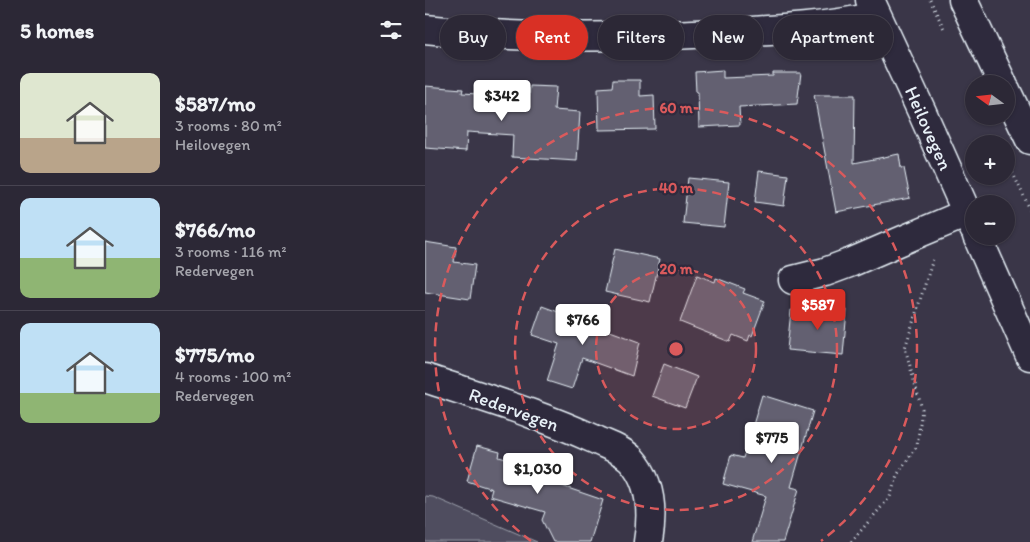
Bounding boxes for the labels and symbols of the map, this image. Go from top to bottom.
north arrow [965,75,1015,125]
pin: $342 [472,80,532,122]
street label: Heilovegen [900,83,957,174]
text: 60 m [659,99,693,117]
text: 40 m [659,179,694,197]
text: 20 m [659,260,693,278]
pin: $587 [788,288,848,331]
pin: $766 [553,304,613,346]
centre of rings [667,340,685,358]
street label: Redervegen [466,383,562,436]
pin: $775 [742,422,802,464]
pin: $1,030 [497,452,579,495]

